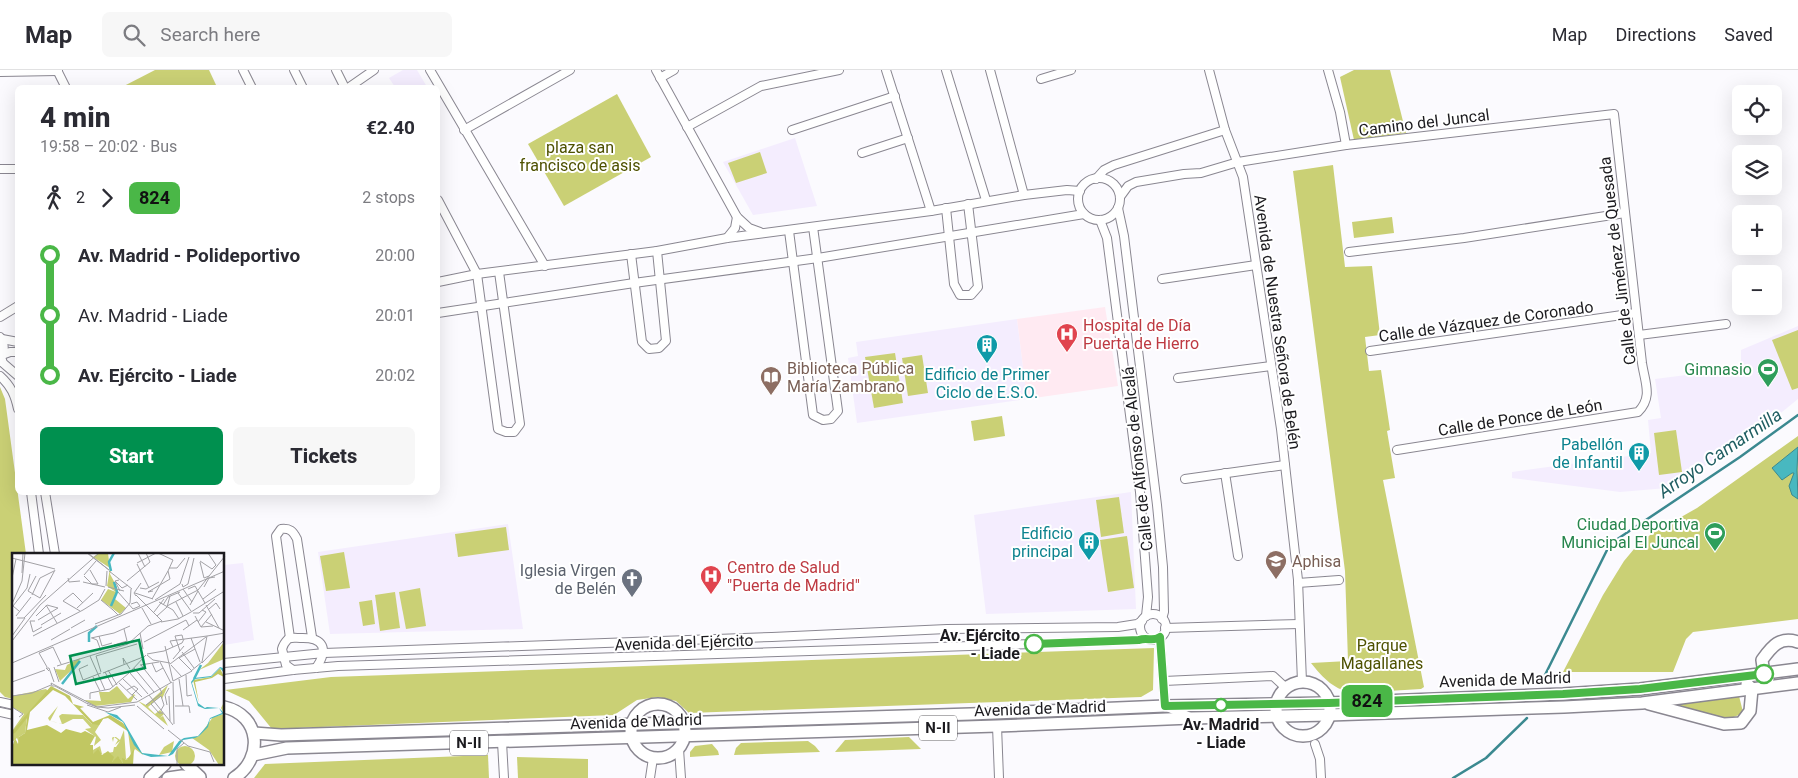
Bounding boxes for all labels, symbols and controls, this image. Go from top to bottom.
search box [102,12,452,57]
text: Map [25,21,72,49]
icon: search [120,21,148,49]
text: Search here [160,23,260,46]
text: Map [1552,24,1587,45]
text: Directions [1615,24,1696,45]
text: Saved [1724,24,1773,45]
map controls [1732,85,1782,315]
button: locate [1732,85,1782,135]
text: 4 min [40,101,111,134]
street label: Camino del Juncal [1357,105,1491,140]
text: €2.40 [366,116,415,139]
text: 19:58 – 20:02 · Bus [40,137,177,156]
park label: plaza san francisco de asis [520,138,640,175]
button: layers [1732,145,1782,195]
street label: Calle de Jiménez de Quesada [1595,156,1640,366]
icon: walk [40,184,68,212]
icon: forward [93,184,121,212]
text: 824 [139,187,170,208]
text: 2 [76,188,85,207]
text: 2 stops [362,188,415,207]
street label: Avenida de Nuestra Señora de Belén [1250,194,1305,451]
button: + [1732,205,1782,255]
text: Av. Madrid - Polideportivo [78,244,300,267]
text: 20:00 [375,246,415,265]
button: − [1732,265,1782,315]
street label: Calle de Vázquez de Coronado [1378,297,1595,346]
text: Av. Madrid - Liade [78,304,228,327]
text: 20:01 [375,306,415,325]
place label: Hospital de Día Puerta de Hierro [1083,316,1199,353]
hospital icon: Hospital de Día Puerta de Hierro [1055,322,1079,353]
building icon: Edificio de Primer Ciclo de E.S.O. [975,333,999,364]
sports icon: Gimnasio [1756,357,1780,388]
place label: Biblioteca Pública María Zambrano [787,359,914,396]
place label: Gimnasio [1684,360,1752,379]
text: Av. Ejército - Liade [78,364,237,387]
library icon: Biblioteca Pública María Zambrano [759,365,783,396]
place label: Edificio de Primer Ciclo de E.S.O. [925,365,1050,402]
text: 20:02 [375,366,415,385]
street label: Calle de Alfonso de Alcalá [1118,366,1157,552]
street label: Calle de Ponce de León [1437,395,1604,440]
water label: Arroyo Camarmilla [1653,403,1786,502]
button: Start [40,427,223,485]
button: Tickets [233,427,415,485]
place label: Pabellón de Infantil [1552,435,1623,472]
building icon: Pabellón de Infantil [1627,441,1651,472]
place label: Ciudad Deportiva Municipal El Juncal [1561,515,1699,552]
sports icon: Ciudad Deportiva Municipal El Juncal [1703,521,1727,552]
place label: Edificio principal [1012,524,1073,561]
building icon: Edificio principal [1077,530,1101,561]
school or university icon: Aphisa [1264,549,1288,580]
place label: Aphisa [1292,552,1341,571]
inset map [12,553,225,766]
place label: Centro de Salud "Puerta de Madrid" [727,558,860,595]
place label: Iglesia Virgen de Belén [520,561,616,598]
hospital icon: Centro de Salud "Puerta de Madrid" [699,564,723,595]
church icon: Iglesia Virgen de Belén [620,567,644,598]
place label: Av. Ejército - Liade [940,626,1020,663]
street label: Avenida del Ejército [614,631,754,654]
marker: Av. Ejército - Liade [1024,634,1044,654]
park label: Parque Magallanes [1341,636,1423,673]
unlabelled marker [1754,664,1774,684]
street label: Avenida de Madrid [1439,668,1571,691]
line badge: 824 [1338,685,1396,717]
text: 824 [1352,690,1382,711]
street label: Avenida de Madrid [974,697,1106,720]
marker: Av. Madrid - Liade [1214,698,1228,712]
street label: Avenida de Madrid [570,710,702,733]
place label: Av. Madrid - Liade [1183,715,1259,752]
road number: N-II [919,716,957,740]
road number: N-II [450,730,488,756]

